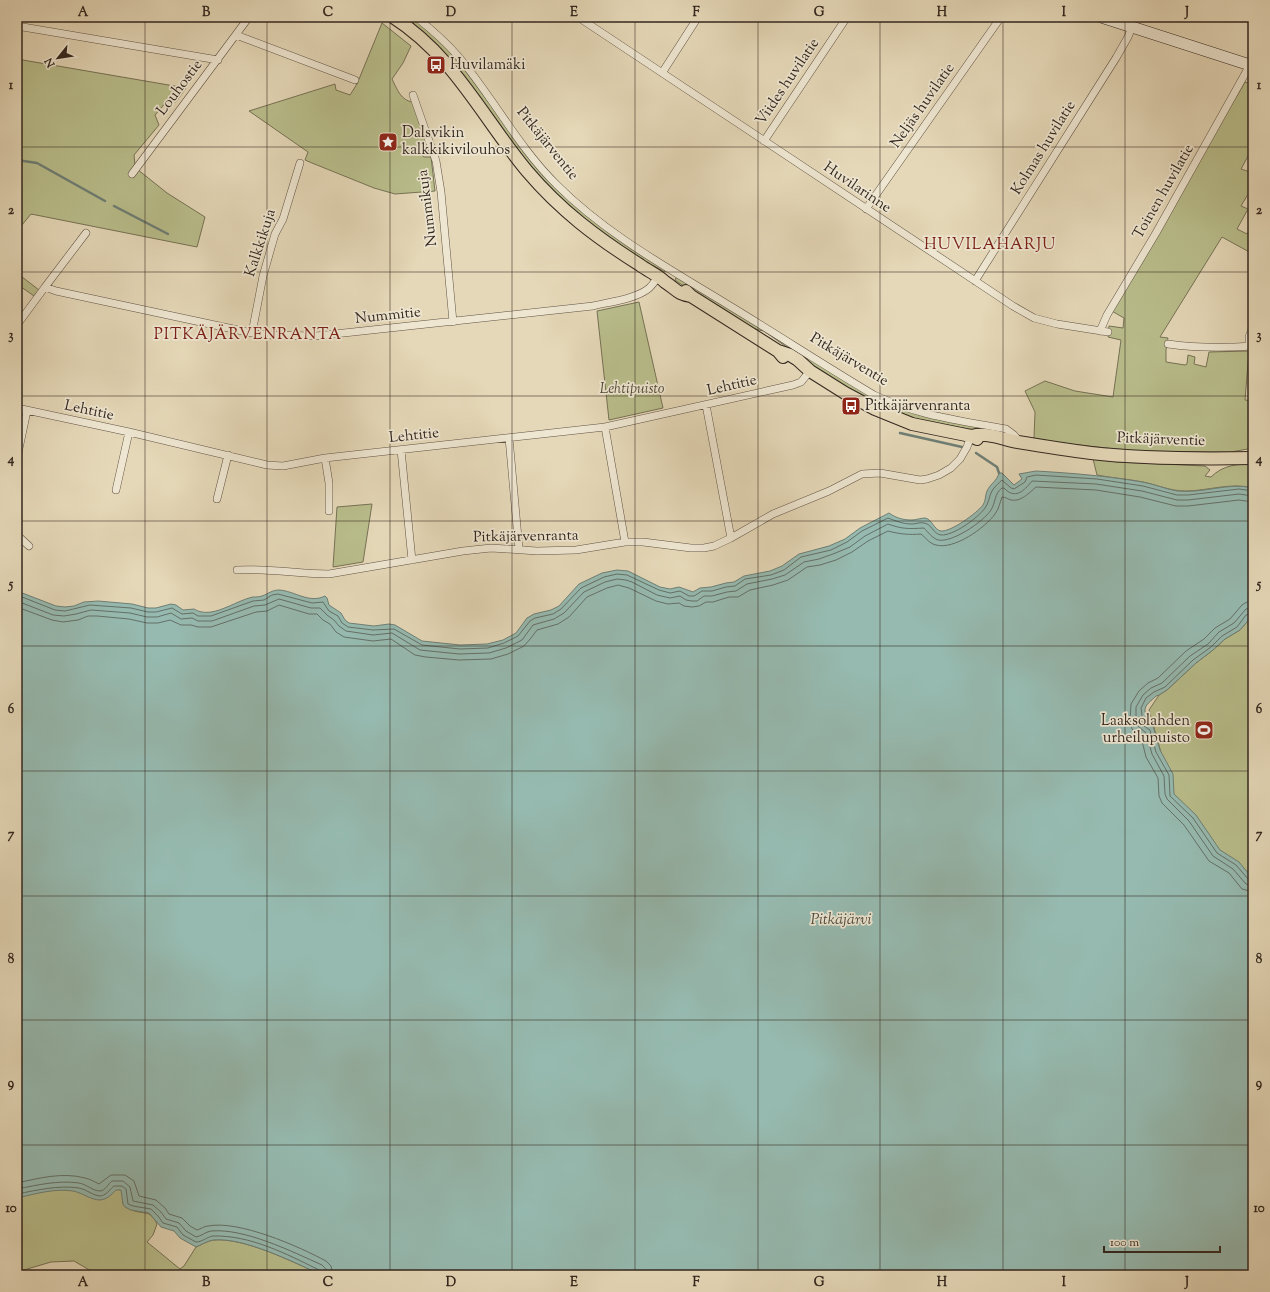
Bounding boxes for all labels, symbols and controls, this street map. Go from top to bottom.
text: A [78,4,89,22]
text: B [202,4,211,22]
text: C [323,4,333,22]
text: D [446,4,456,22]
text: E [570,4,578,22]
text: F [692,4,700,22]
text: G [814,4,825,22]
text: H [937,4,948,22]
text: I [1062,4,1067,22]
text: J [1184,4,1189,22]
street label: Viides huvilatie [751,34,825,130]
north arrow [38,38,78,78]
bus stop icon: Huvilamäki [425,54,447,76]
text: N [41,55,60,71]
place label: Huvilamäki [450,55,525,76]
street label: Louhostie [152,56,208,120]
street label: Neljäs huvilatie [886,59,960,153]
text: 1 [9,77,14,95]
text: 1 [1257,77,1262,95]
street label: Kolmas huvilatie [1007,97,1081,199]
street label: Pitkäjärventie [511,103,583,185]
place label: Dalsvikin kalkkikivilouhos [402,123,510,161]
place icon: Dalsvikin kalkkikivilouhos [377,131,399,153]
street label: Toinen huvilatie [1128,141,1200,243]
street label: Huvilarinne [819,157,895,219]
street label: Nummikuja [413,168,443,248]
text: 2 [8,202,15,220]
text: 2 [1256,202,1263,220]
street label: Kalkkikuja [240,206,282,280]
district label: HUVILAHARJU [924,234,1056,257]
street label: Nummitie [354,302,422,330]
district label: PITKÄJÄRVENRANTA [154,324,342,347]
text: 3 [8,327,14,345]
text: 3 [1256,327,1262,345]
street label: Pitkäjärventie [806,328,892,392]
street label: Lehtitie [705,370,759,402]
park label: Lehtipuisto [599,379,665,400]
bus stop icon: Pitkäjärvenranta [840,395,862,417]
street label: Lehtitie [62,396,116,426]
place label: Pitkäjärvenranta [865,396,970,417]
street label: Lehtitie [388,423,440,449]
street label: Pitkäjärventie [1116,428,1206,452]
text: 4 [7,451,15,469]
text: 4 [1255,451,1263,469]
street label: Pitkäjärvenranta [473,526,579,548]
text: 5 [8,576,14,594]
text: 5 [1256,576,1262,594]
text: 6 [8,701,15,719]
text: 6 [1256,701,1263,719]
place label: Laaksolahden urheilupuisto [1101,711,1190,749]
sports icon: Laaksolahden urheilupuisto [1193,719,1215,741]
text: 7 [8,826,15,844]
text: 7 [1256,826,1263,844]
water label: Pitkäjärvi [811,909,871,932]
text: 8 [8,951,15,969]
text: 8 [1256,951,1263,969]
text: 9 [8,1075,15,1093]
text: 9 [1256,1075,1263,1093]
text: 10 [5,1200,17,1218]
text: 10 [1253,1200,1265,1218]
scale bar [1104,1228,1220,1254]
text: 100 m [1110,1234,1139,1252]
text: A [78,1274,89,1292]
text: B [202,1274,211,1292]
text: C [323,1274,333,1292]
text: D [446,1274,456,1292]
text: E [570,1274,578,1292]
text: F [692,1274,700,1292]
text: G [814,1274,825,1292]
text: H [937,1274,948,1292]
text: I [1062,1274,1067,1292]
text: J [1184,1274,1189,1292]

